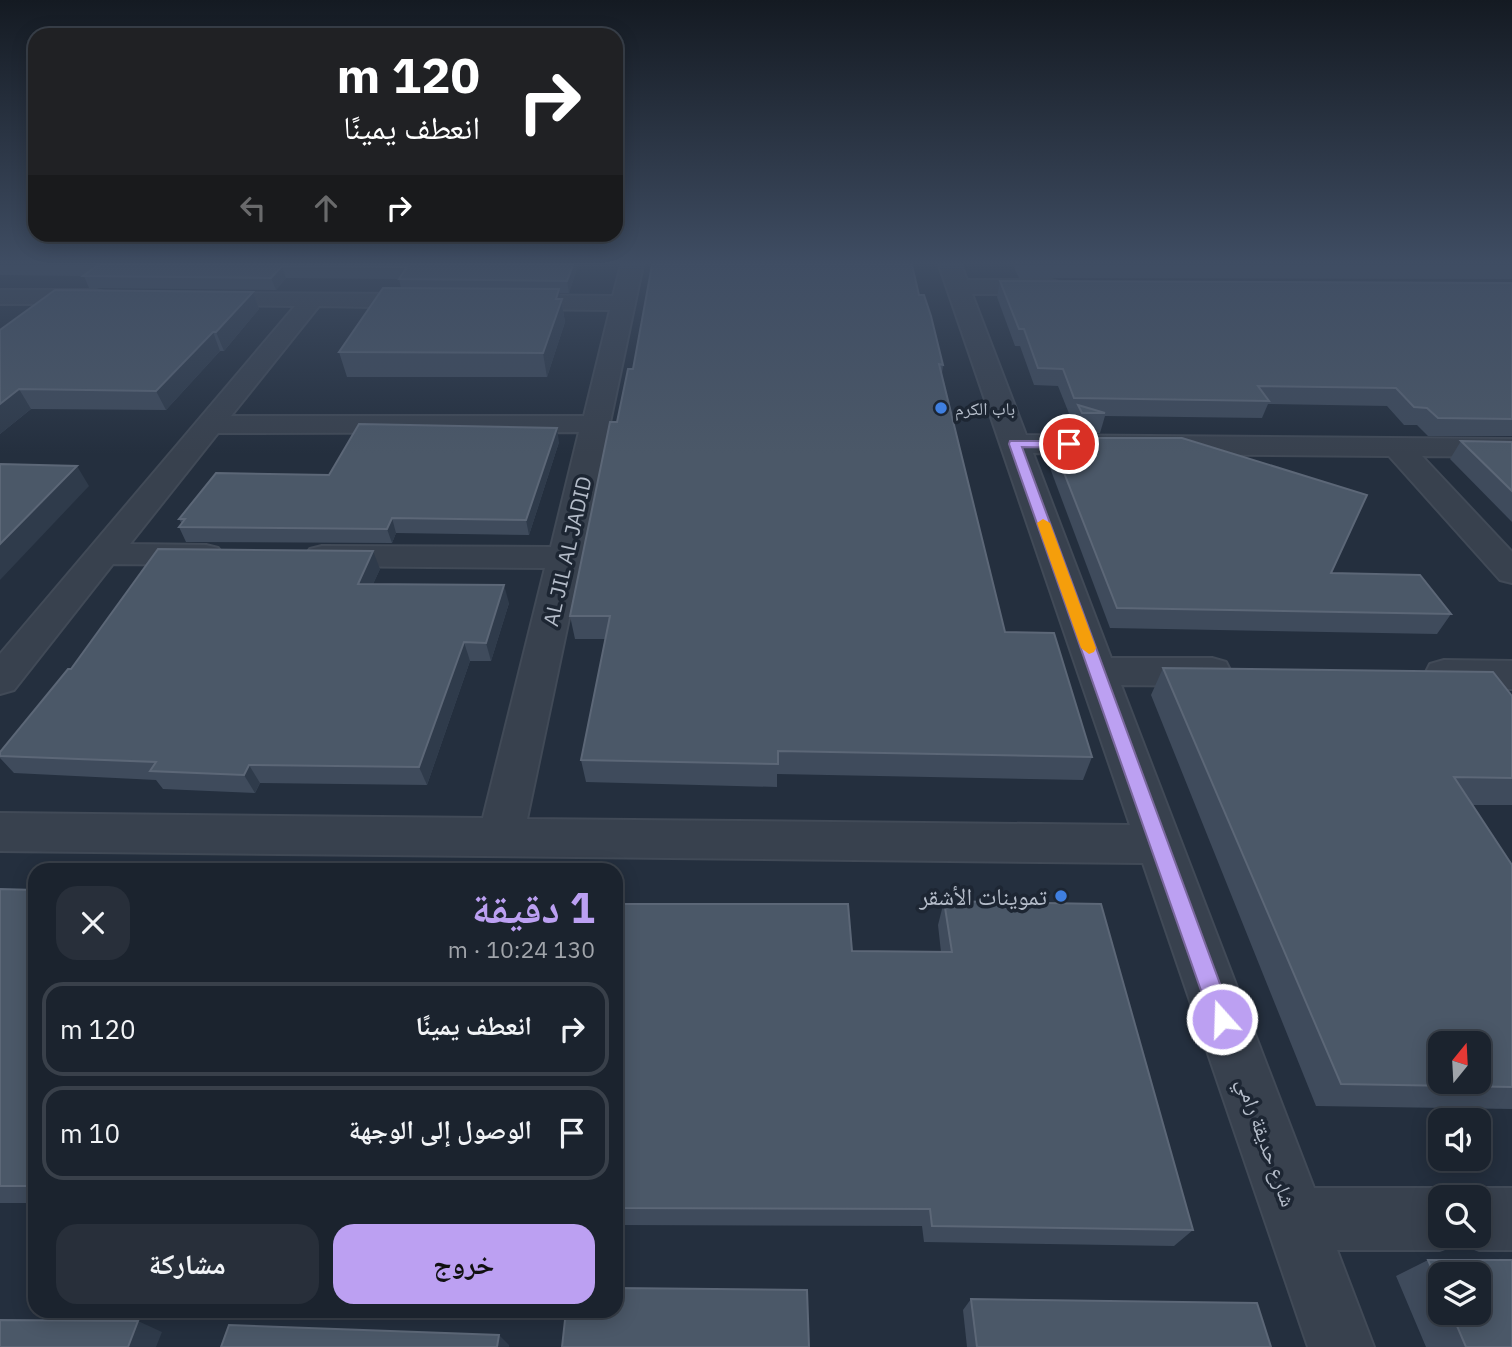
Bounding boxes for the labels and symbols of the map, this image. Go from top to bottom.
place label: باب الكرم [955,397,1015,421]
marker: باب الكرم [933,400,949,416]
pin [1039,414,1099,474]
street label: AL JIL AL JADID [536,473,598,629]
place label: تموينات الأشقر [918,880,1047,912]
marker: تموينات الأشقر [1053,888,1069,904]
position arrow [1185,982,1259,1056]
north arrow [1428,1031,1491,1094]
street label: شارع حديقة رامي [1228,1074,1303,1211]

